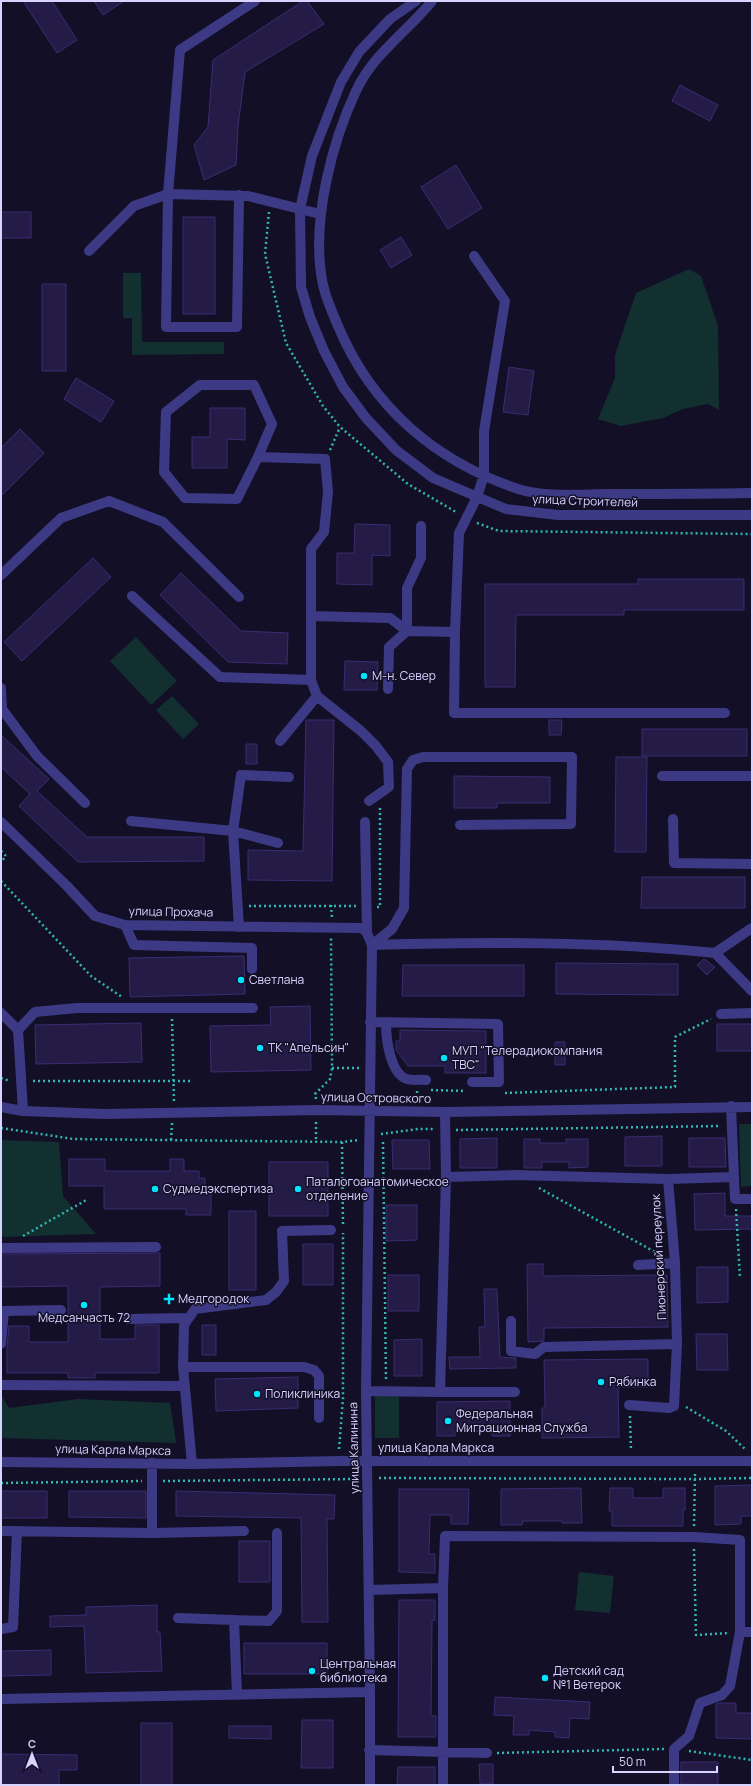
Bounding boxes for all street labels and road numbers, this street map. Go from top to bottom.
street label: улица Строителей [532,490,638,511]
street label: улица Прохача [129,902,213,921]
street label: улица Островского [321,1088,431,1107]
street label: Пионерский переулок [647,1193,670,1320]
street label: улица Калинина [344,1402,363,1494]
street label: улица Карла Маркса [378,1439,494,1456]
street label: улица Карла Маркса [55,1440,171,1459]

